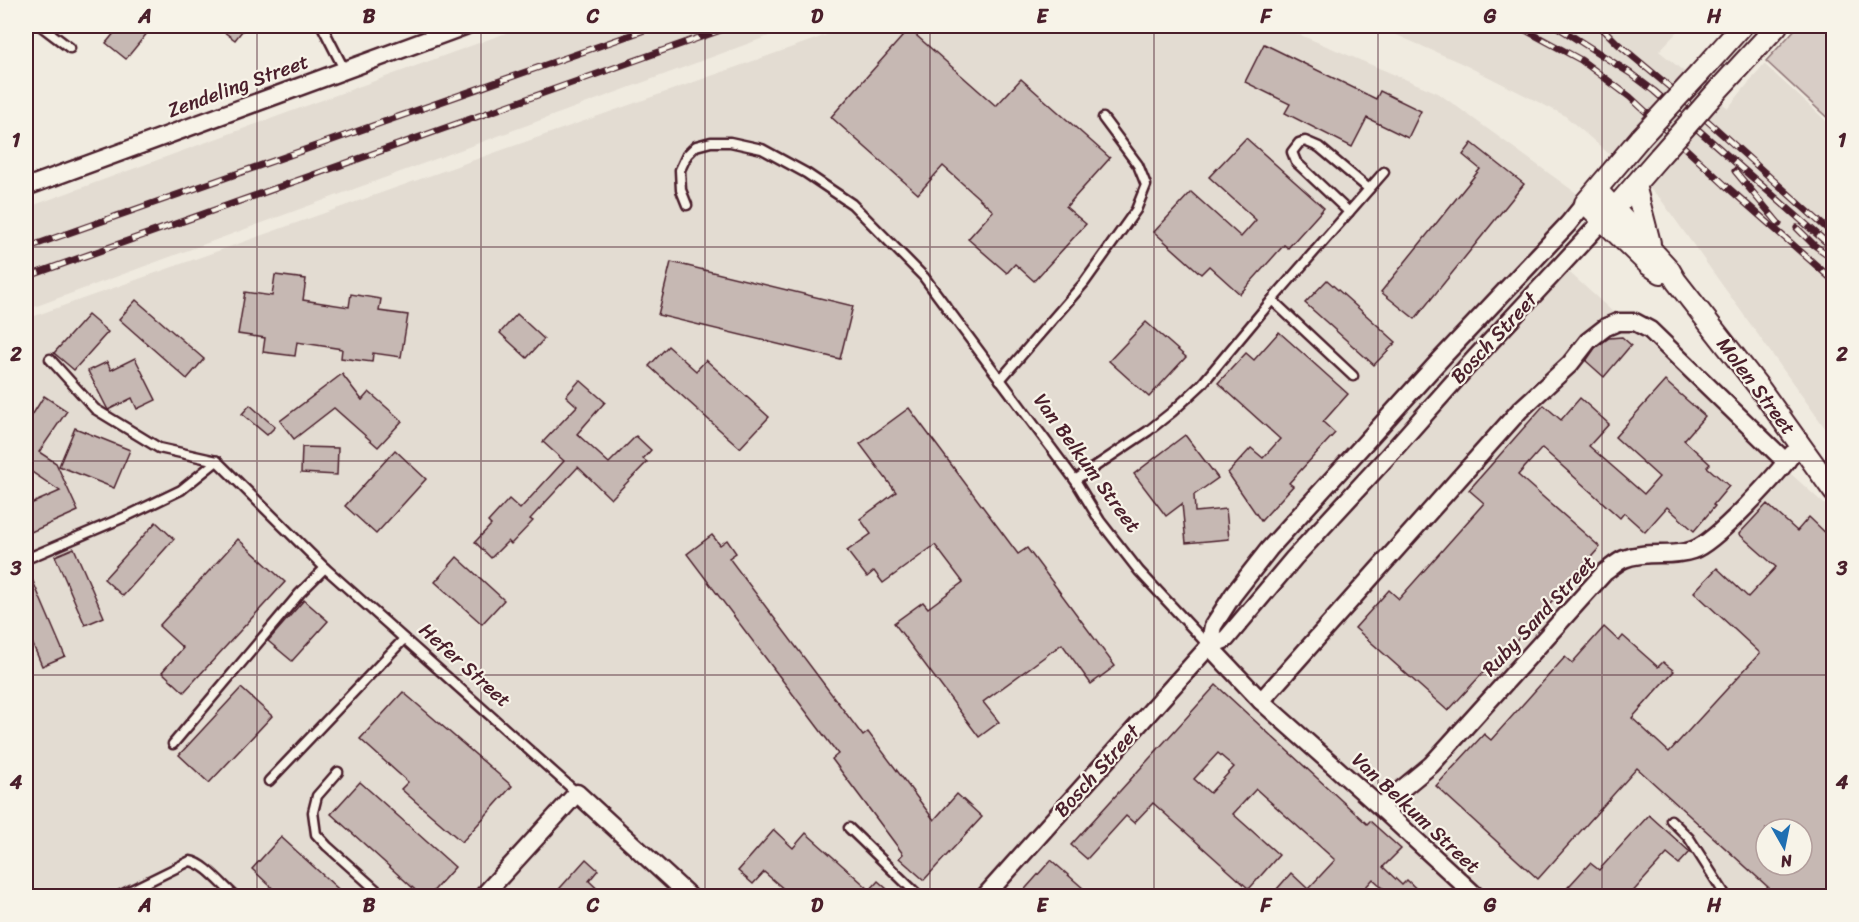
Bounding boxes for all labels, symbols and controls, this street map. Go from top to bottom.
text: A [137,0,152,34]
text: B [363,0,376,34]
text: C [586,0,600,34]
text: D [811,0,824,34]
text: E [1036,0,1049,34]
text: F [1260,0,1273,34]
text: G [1483,0,1497,34]
text: H [1706,0,1722,34]
street label: Zendeling Street [162,44,314,128]
text: 1 [12,123,21,158]
text: 1 [1838,123,1847,158]
street label: Bosch Street [1442,283,1547,392]
street label: Molen Street [1707,329,1805,443]
text: 2 [9,337,22,372]
text: 2 [1835,337,1848,372]
street label: Van Belkum Street [1024,386,1150,541]
street label: Ruby Sand Street [1473,547,1605,685]
text: 3 [10,551,22,586]
text: 3 [1836,551,1848,586]
street label: Hefer Street [411,614,519,716]
street label: Bosch Street [1045,716,1149,826]
street label: Van Belkum Street [1343,744,1489,883]
text: 4 [9,765,23,800]
text: 4 [1835,765,1849,800]
north arrow [1754,817,1814,877]
text: N [1778,846,1795,877]
text: A [137,888,152,922]
text: B [363,888,376,922]
text: C [586,888,600,922]
text: D [811,888,824,922]
text: E [1036,888,1049,922]
text: F [1260,888,1273,922]
text: G [1483,888,1497,922]
text: H [1706,888,1722,922]

